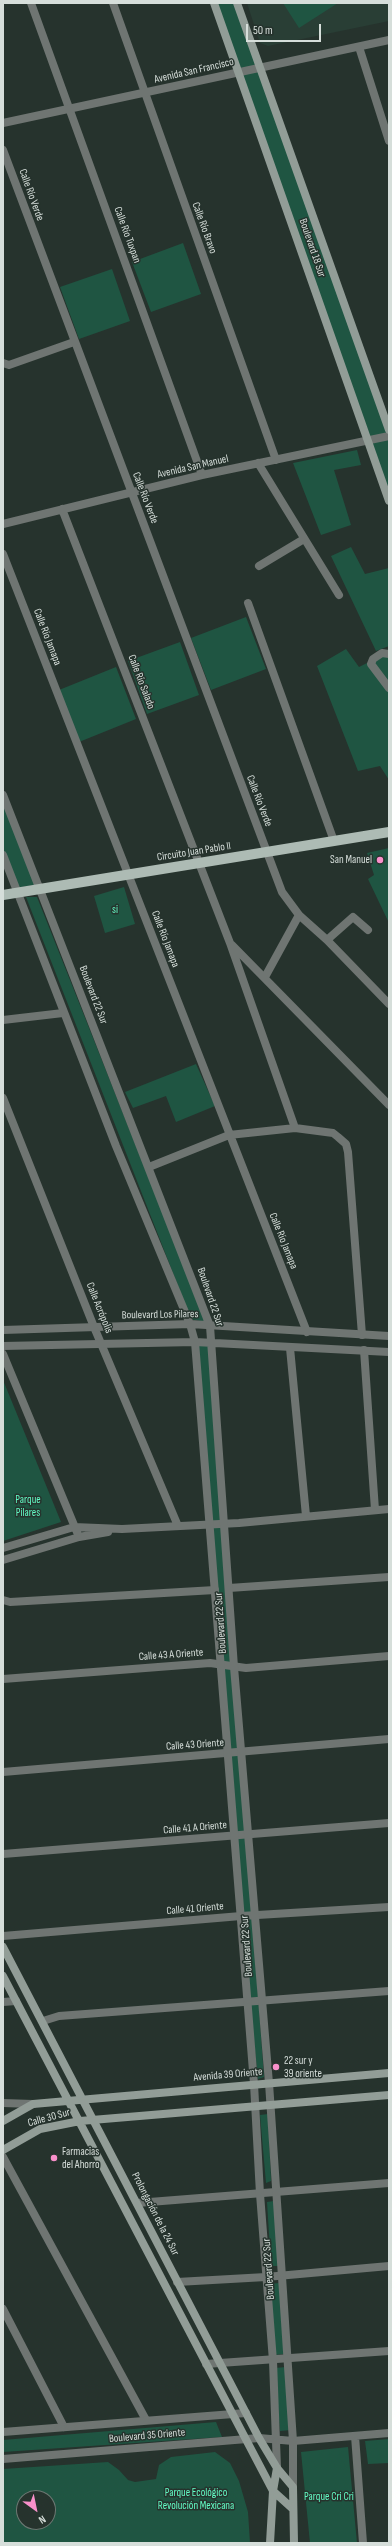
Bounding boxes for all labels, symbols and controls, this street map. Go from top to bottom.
scale bar [248,16,323,42]
text: 50 m [253,23,273,38]
street label: Avenida San Francisco [153,55,235,87]
street label: Calle Río Verde [16,167,46,223]
street label: Calle Río Bravo [189,200,219,256]
street label: Calle Río Tuxpan [111,205,143,265]
street label: Boulevard 18 Sur [296,217,328,279]
street label: Avenida San Manuel [156,452,230,482]
street label: Calle Río Verde [129,470,161,526]
street label: Calle Río Jamapa [30,607,64,667]
street label: Calle Río Salado [125,653,157,711]
street label: Calle Río Verde [243,773,275,829]
street label: Circuito Juan Pablo II [156,840,232,864]
place label: San Manuel [330,853,372,867]
marker: San Manuel [375,855,385,865]
park label: si [112,903,118,917]
street label: Calle Río Jamapa [148,909,182,969]
street label: Boulevard 22 Sur [76,964,110,1026]
street label: Calle Río Jamapa [266,1211,300,1271]
street label: Boulevard 22 Sur [194,1266,226,1328]
street label: Calle Acrópolis [83,1281,115,1335]
street label: Boulevard Los Pilares [122,1308,198,1322]
park label: Parque Pilares [15,1493,41,1519]
street label: Boulevard 22 Sur [212,1592,230,1654]
street label: Calle 43 A Oriente [138,1646,204,1664]
street label: Calle 43 Oriente [166,1736,224,1754]
street label: Calle 41 A Oriente [163,1819,227,1837]
street label: Calle 41 Oriente [166,1900,224,1918]
street label: Boulevard 22 Sur [238,1915,256,1977]
place label: 22 sur y 39 oriente [284,2054,322,2080]
marker: 22 sur y 39 oriente [271,2062,281,2072]
street label: Avenida 39 Oriente [193,2065,263,2085]
street label: Calle 30 Sur [26,2106,72,2130]
place label: Farmacias del Ahorro [62,2145,100,2171]
marker: Farmacias del Ahorro [49,2153,59,2163]
street label: Prolongación de la 24 Sur [128,2170,182,2258]
street label: Boulevard 22 Sur [260,2238,278,2300]
street label: Boulevard 35 Oriente [108,2426,186,2446]
park label: Parque Ecológico Revolución Mexicana [158,2486,234,2512]
north arrow [16,2490,56,2530]
park label: Parque Cri Cri [304,2490,354,2504]
text: N [36,2513,48,2527]

